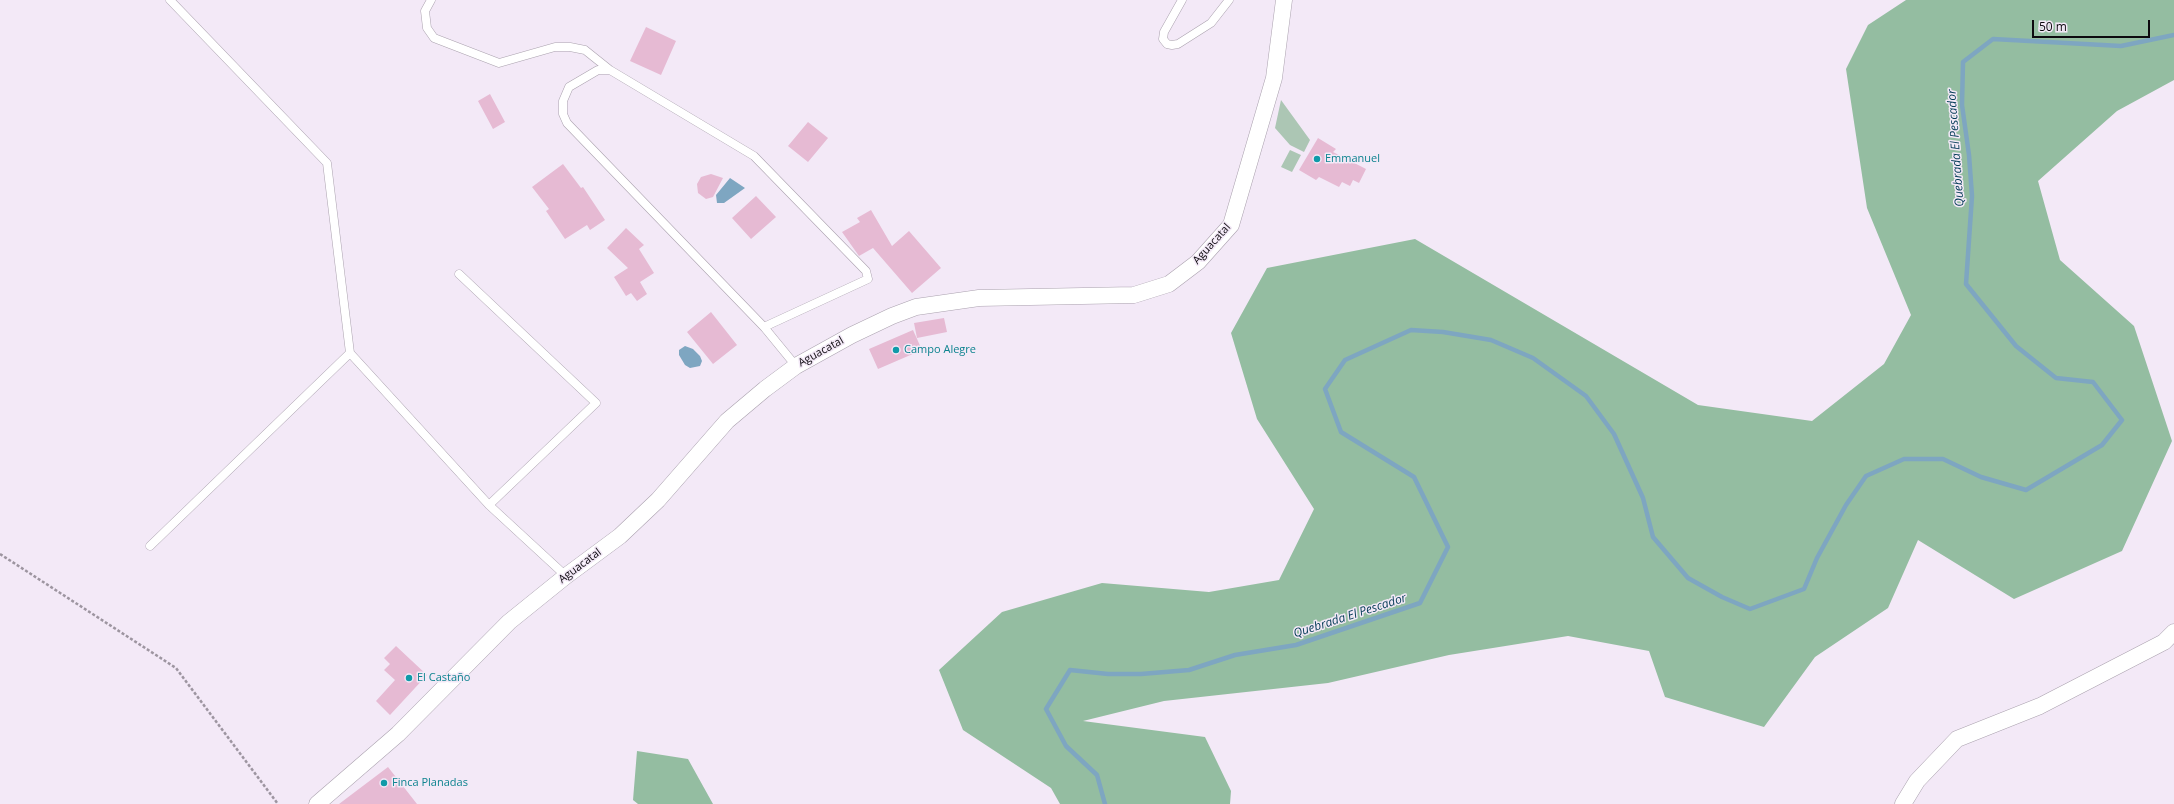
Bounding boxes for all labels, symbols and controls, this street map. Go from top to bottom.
scale bar [2034,12,2152,38]
text: 50 m [2039,18,2067,35]
water label: Quebrada El Pescador [1945,89,1967,207]
place label: Emmanuel [1325,152,1380,166]
marker: Emmanuel [1312,154,1322,164]
street label: Aguacatal [1190,221,1234,267]
street label: Aguacatal [796,334,846,370]
place label: Campo Alegre [904,343,976,357]
marker: Campo Alegre [891,345,901,355]
street label: Aguacatal [556,546,604,586]
water label: Quebrada El Pescador [1292,591,1408,641]
place label: El Castaño [417,671,470,685]
marker: El Castaño [404,673,414,683]
place label: Finca Planadas [392,776,468,790]
marker: Finca Planadas [379,778,389,788]

